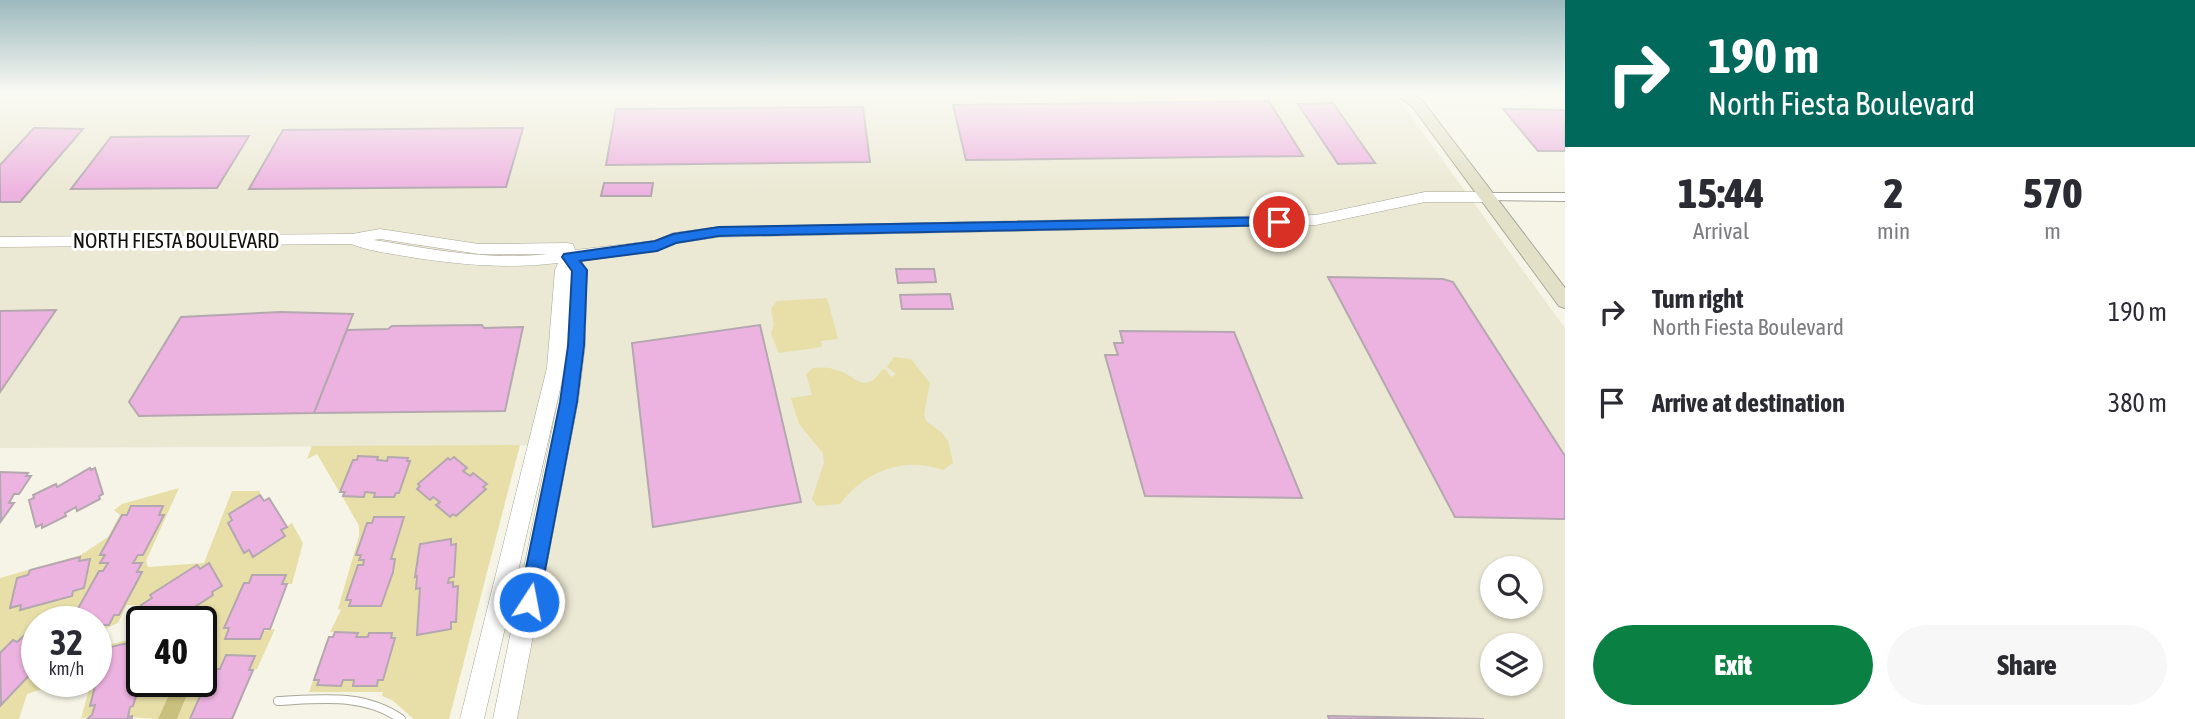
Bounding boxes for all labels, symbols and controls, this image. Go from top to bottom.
text: 190 m [1708,27,1819,83]
icon: right [1593,28,1684,119]
text: North Fiesta Boulevard [1708,85,1975,122]
text: 15:44 [1678,169,1764,217]
text: 2 [1884,169,1903,217]
text: 570 [2023,169,2082,217]
pin [1249,192,1309,252]
icon: arrive [1260,203,1298,241]
text: Arrival [1693,218,1749,244]
text: min [1877,218,1910,244]
text: m [2044,218,2061,244]
street label: NORTH FIESTA BOULEVARD [73,228,279,252]
text: Turn right [1652,284,1743,314]
icon: right [1593,293,1631,331]
text: 190 m [2108,297,2167,327]
text: North Fiesta Boulevard [1652,314,1844,340]
icon: arrive [1593,384,1631,422]
text: Arrive at destination [1652,388,1845,418]
text: 380 m [2108,388,2167,418]
map controls [1480,556,1543,696]
button: search [1480,556,1543,619]
position arrow [492,565,566,639]
speed limit sign: 40 [126,606,217,697]
text: 32 [50,622,83,662]
button: Exit [1593,625,1873,705]
button: Share [1887,625,2167,705]
button: layers [1480,633,1543,696]
text: km/h [49,658,84,679]

